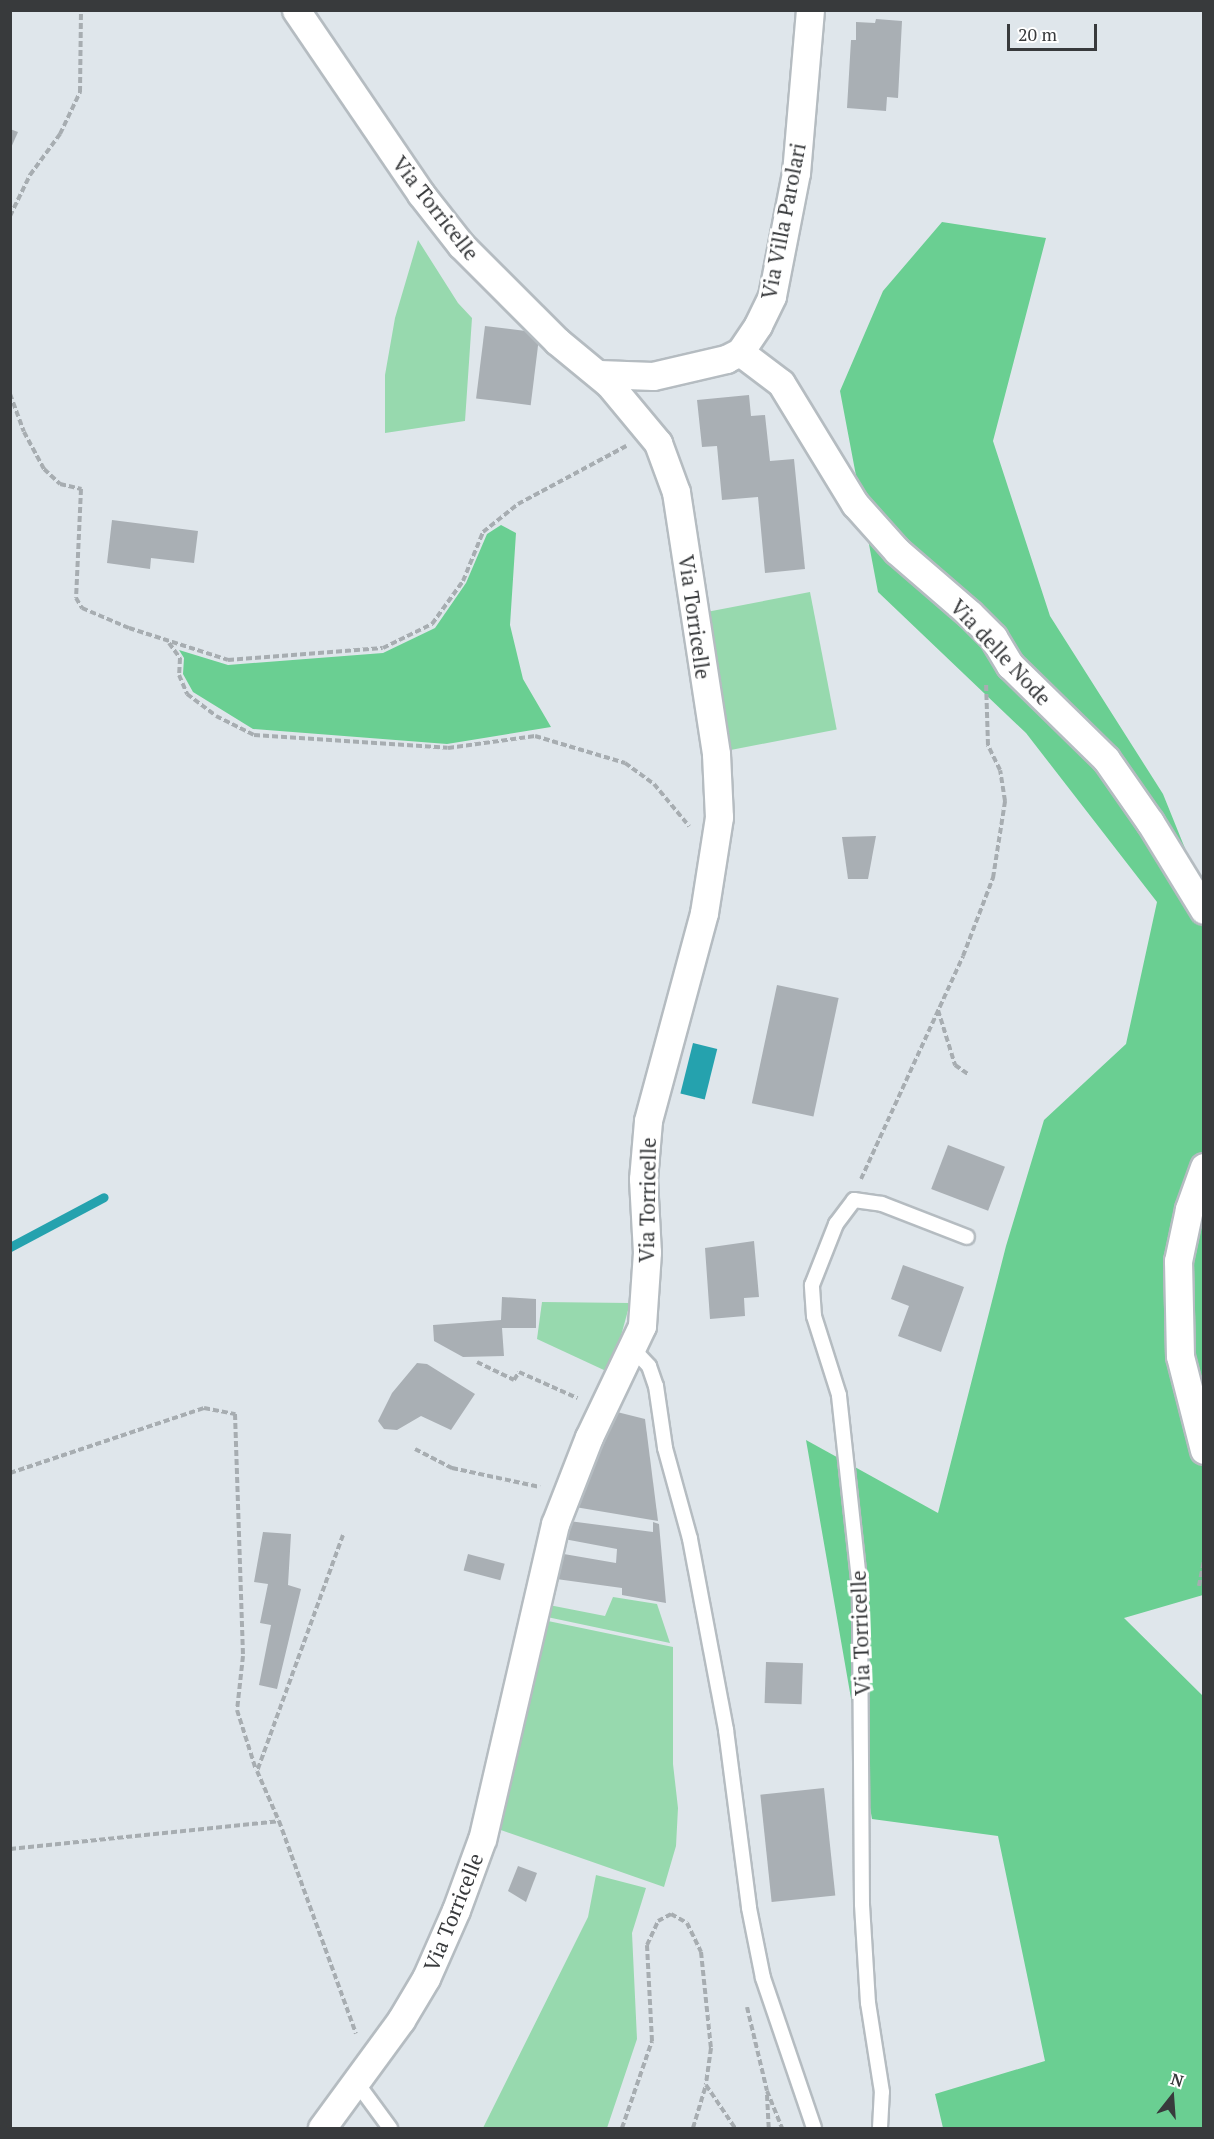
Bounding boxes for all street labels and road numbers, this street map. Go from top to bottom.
street label: Via Villa Parolari [755,140,811,302]
street label: Via Torricelle [387,151,485,265]
street label: Via Torricelle [674,553,716,681]
street label: Via delle Node [945,594,1057,710]
street label: Via Torricelle [633,1137,661,1263]
street label: Via Torricelle [845,1570,875,1696]
street label: Via Torricelle [418,1849,488,1975]

